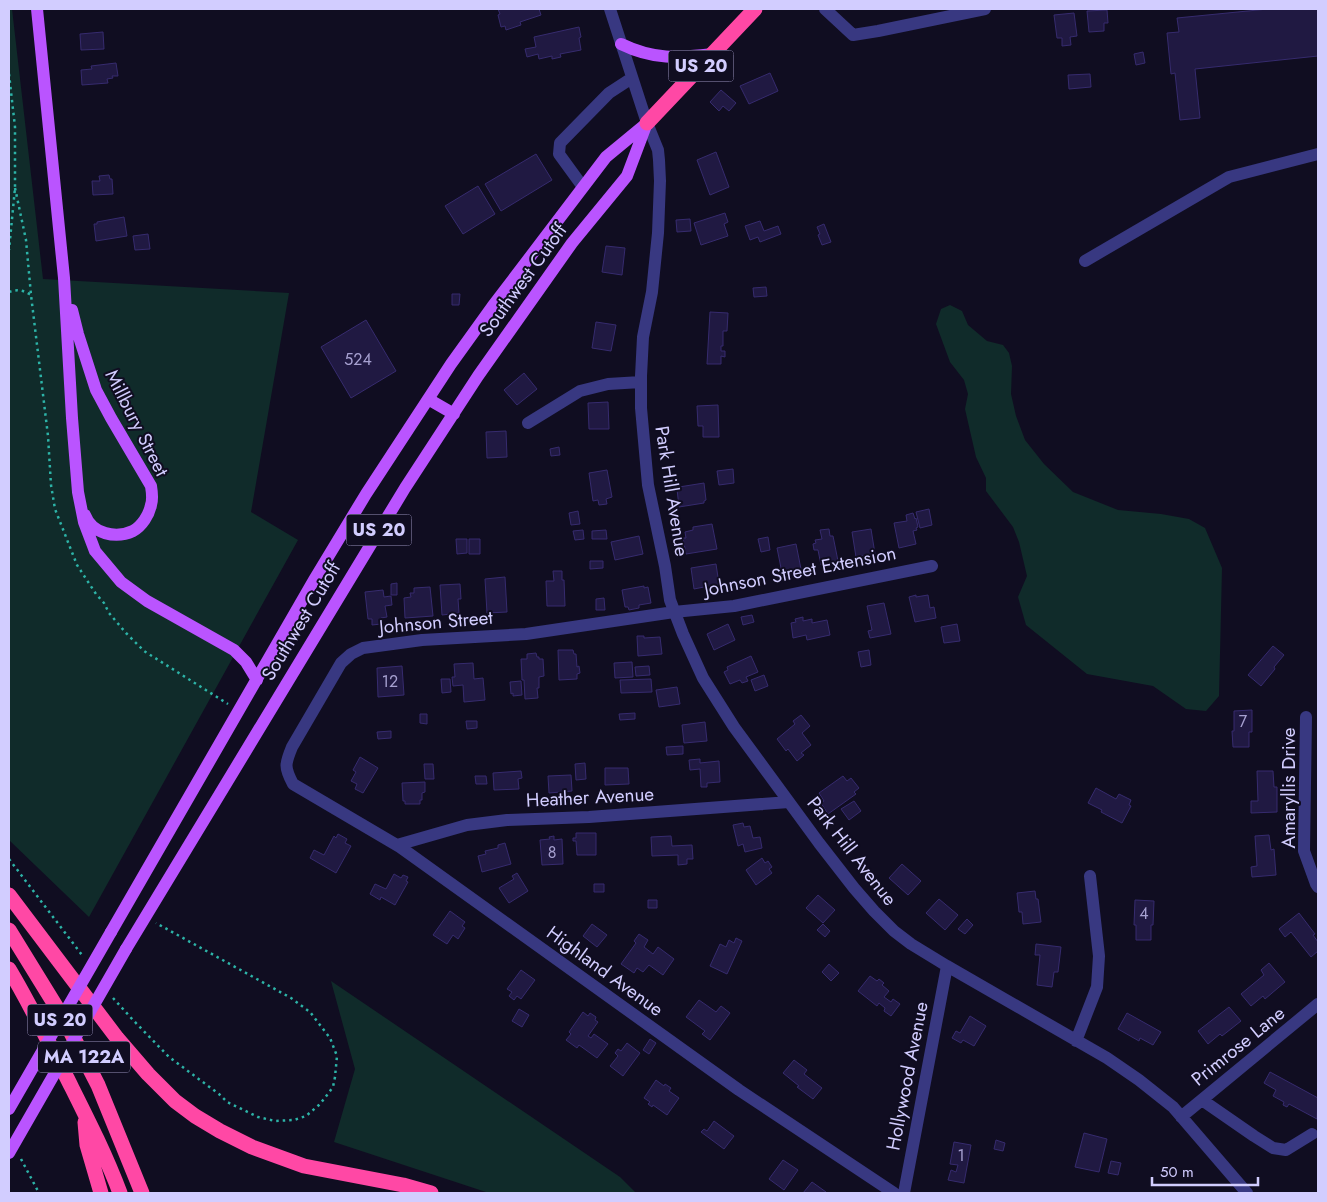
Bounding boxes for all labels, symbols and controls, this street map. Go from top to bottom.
road number: US 20 [668,50,734,82]
street label: Southwest Cutoff [473,217,574,342]
house number: 524 [344,348,372,371]
street label: Millbury Street [99,365,176,481]
street label: Park Hill Avenue [648,424,696,558]
road number: US 20 [346,514,412,546]
street label: Johnson Street Extension [699,539,898,603]
street label: Southwest Cutoff [255,556,347,686]
street label: Johnson Street [375,604,494,641]
house number: 12 [382,670,398,693]
house number: 7 [1239,710,1248,733]
street label: Amaryllis Drive [1275,727,1302,849]
street label: Heather Avenue [525,780,655,814]
street label: Park Hill Avenue [801,791,903,911]
house number: 8 [548,841,556,864]
house number: 4 [1139,902,1149,925]
street label: Highland Avenue [541,919,669,1023]
street label: Hollywood Avenue [879,999,935,1153]
street label: Primrose Lane [1185,1000,1291,1092]
road number: US 20 [28,1004,92,1036]
road number: MA 122A [38,1042,130,1072]
house number: 1 [957,1144,965,1167]
scale bar [1152,1154,1258,1186]
text: 50 m [1160,1161,1194,1183]

